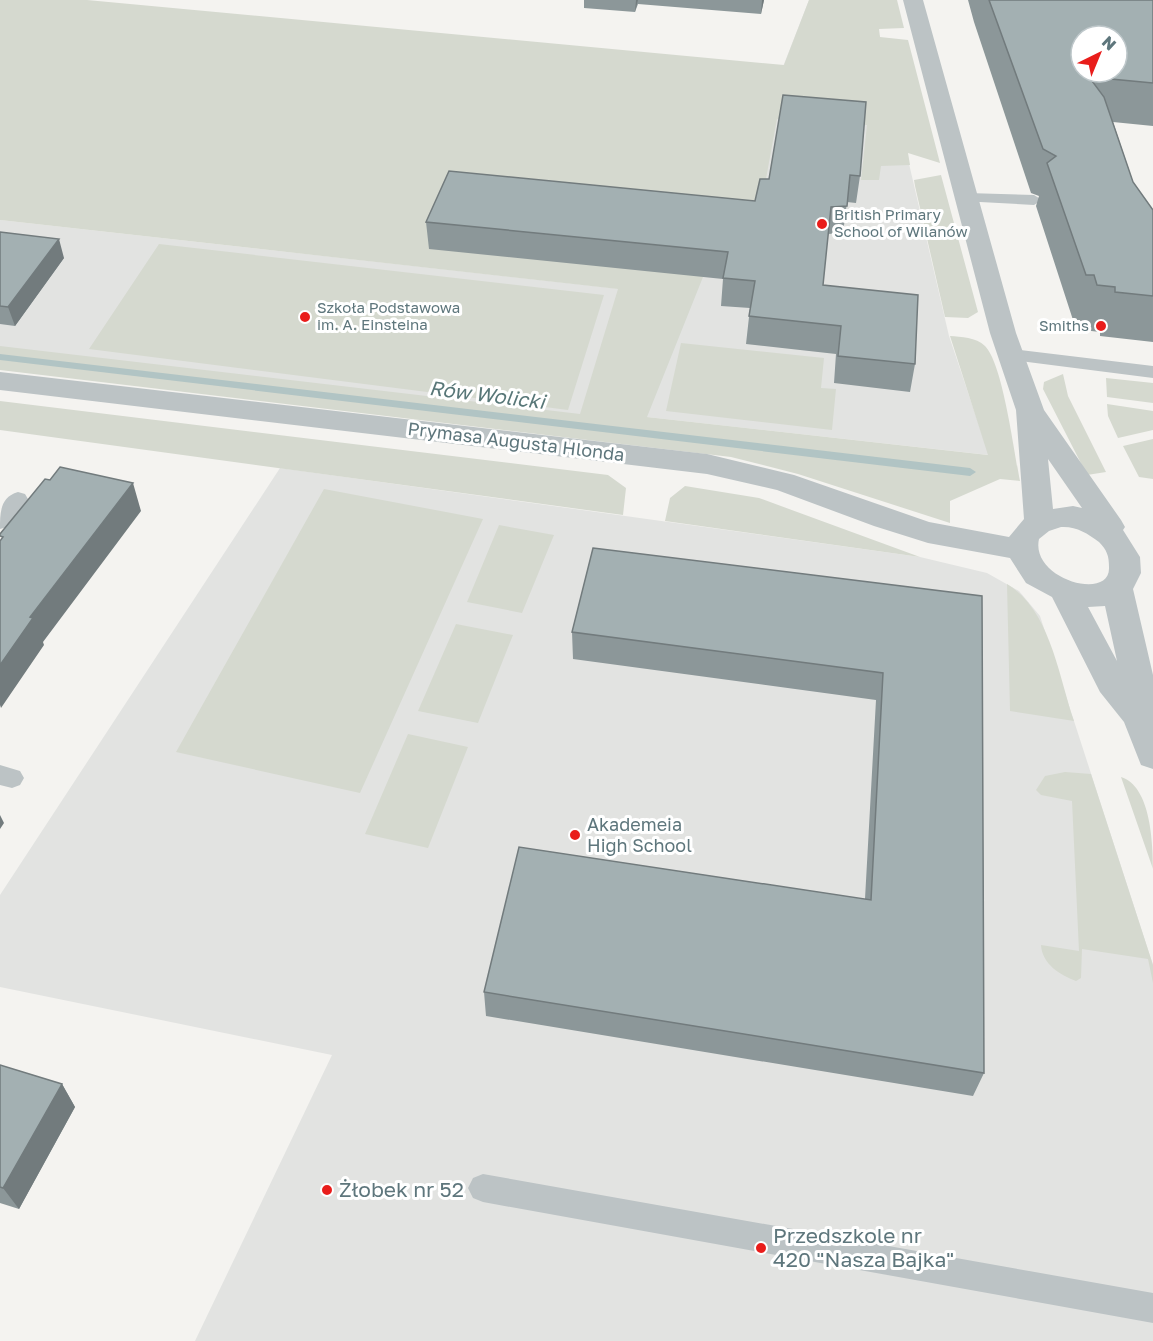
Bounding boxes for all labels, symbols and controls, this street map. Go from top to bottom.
north arrow [1069,24,1129,84]
text: N [1098,32,1121,54]
place label: British Primary School of Wilanów [834,205,968,240]
marker: British Primary School of Wilanów [815,217,829,231]
place label: Szkoła Podstawowa im. A. Einsteina [317,298,460,333]
marker: Szkoła Podstawowa im. A. Einsteina [298,310,312,324]
place label: Smiths [1039,316,1089,334]
marker: Smiths [1094,319,1108,333]
water label: Rów Wolicki [428,375,549,413]
street label: Prymasa Augusta Hlonda [407,417,626,465]
place label: Akademeia High School [587,813,692,856]
marker: Akademeia High School [568,828,582,842]
place label: Żłobek nr 52 [339,1176,464,1202]
marker: Żłobek nr 52 [320,1183,334,1197]
place label: Przedszkole nr 420 "Nasza Bajka" [773,1222,954,1272]
marker: Przedszkole nr 420 "Nasza Bajka" [754,1241,768,1255]

